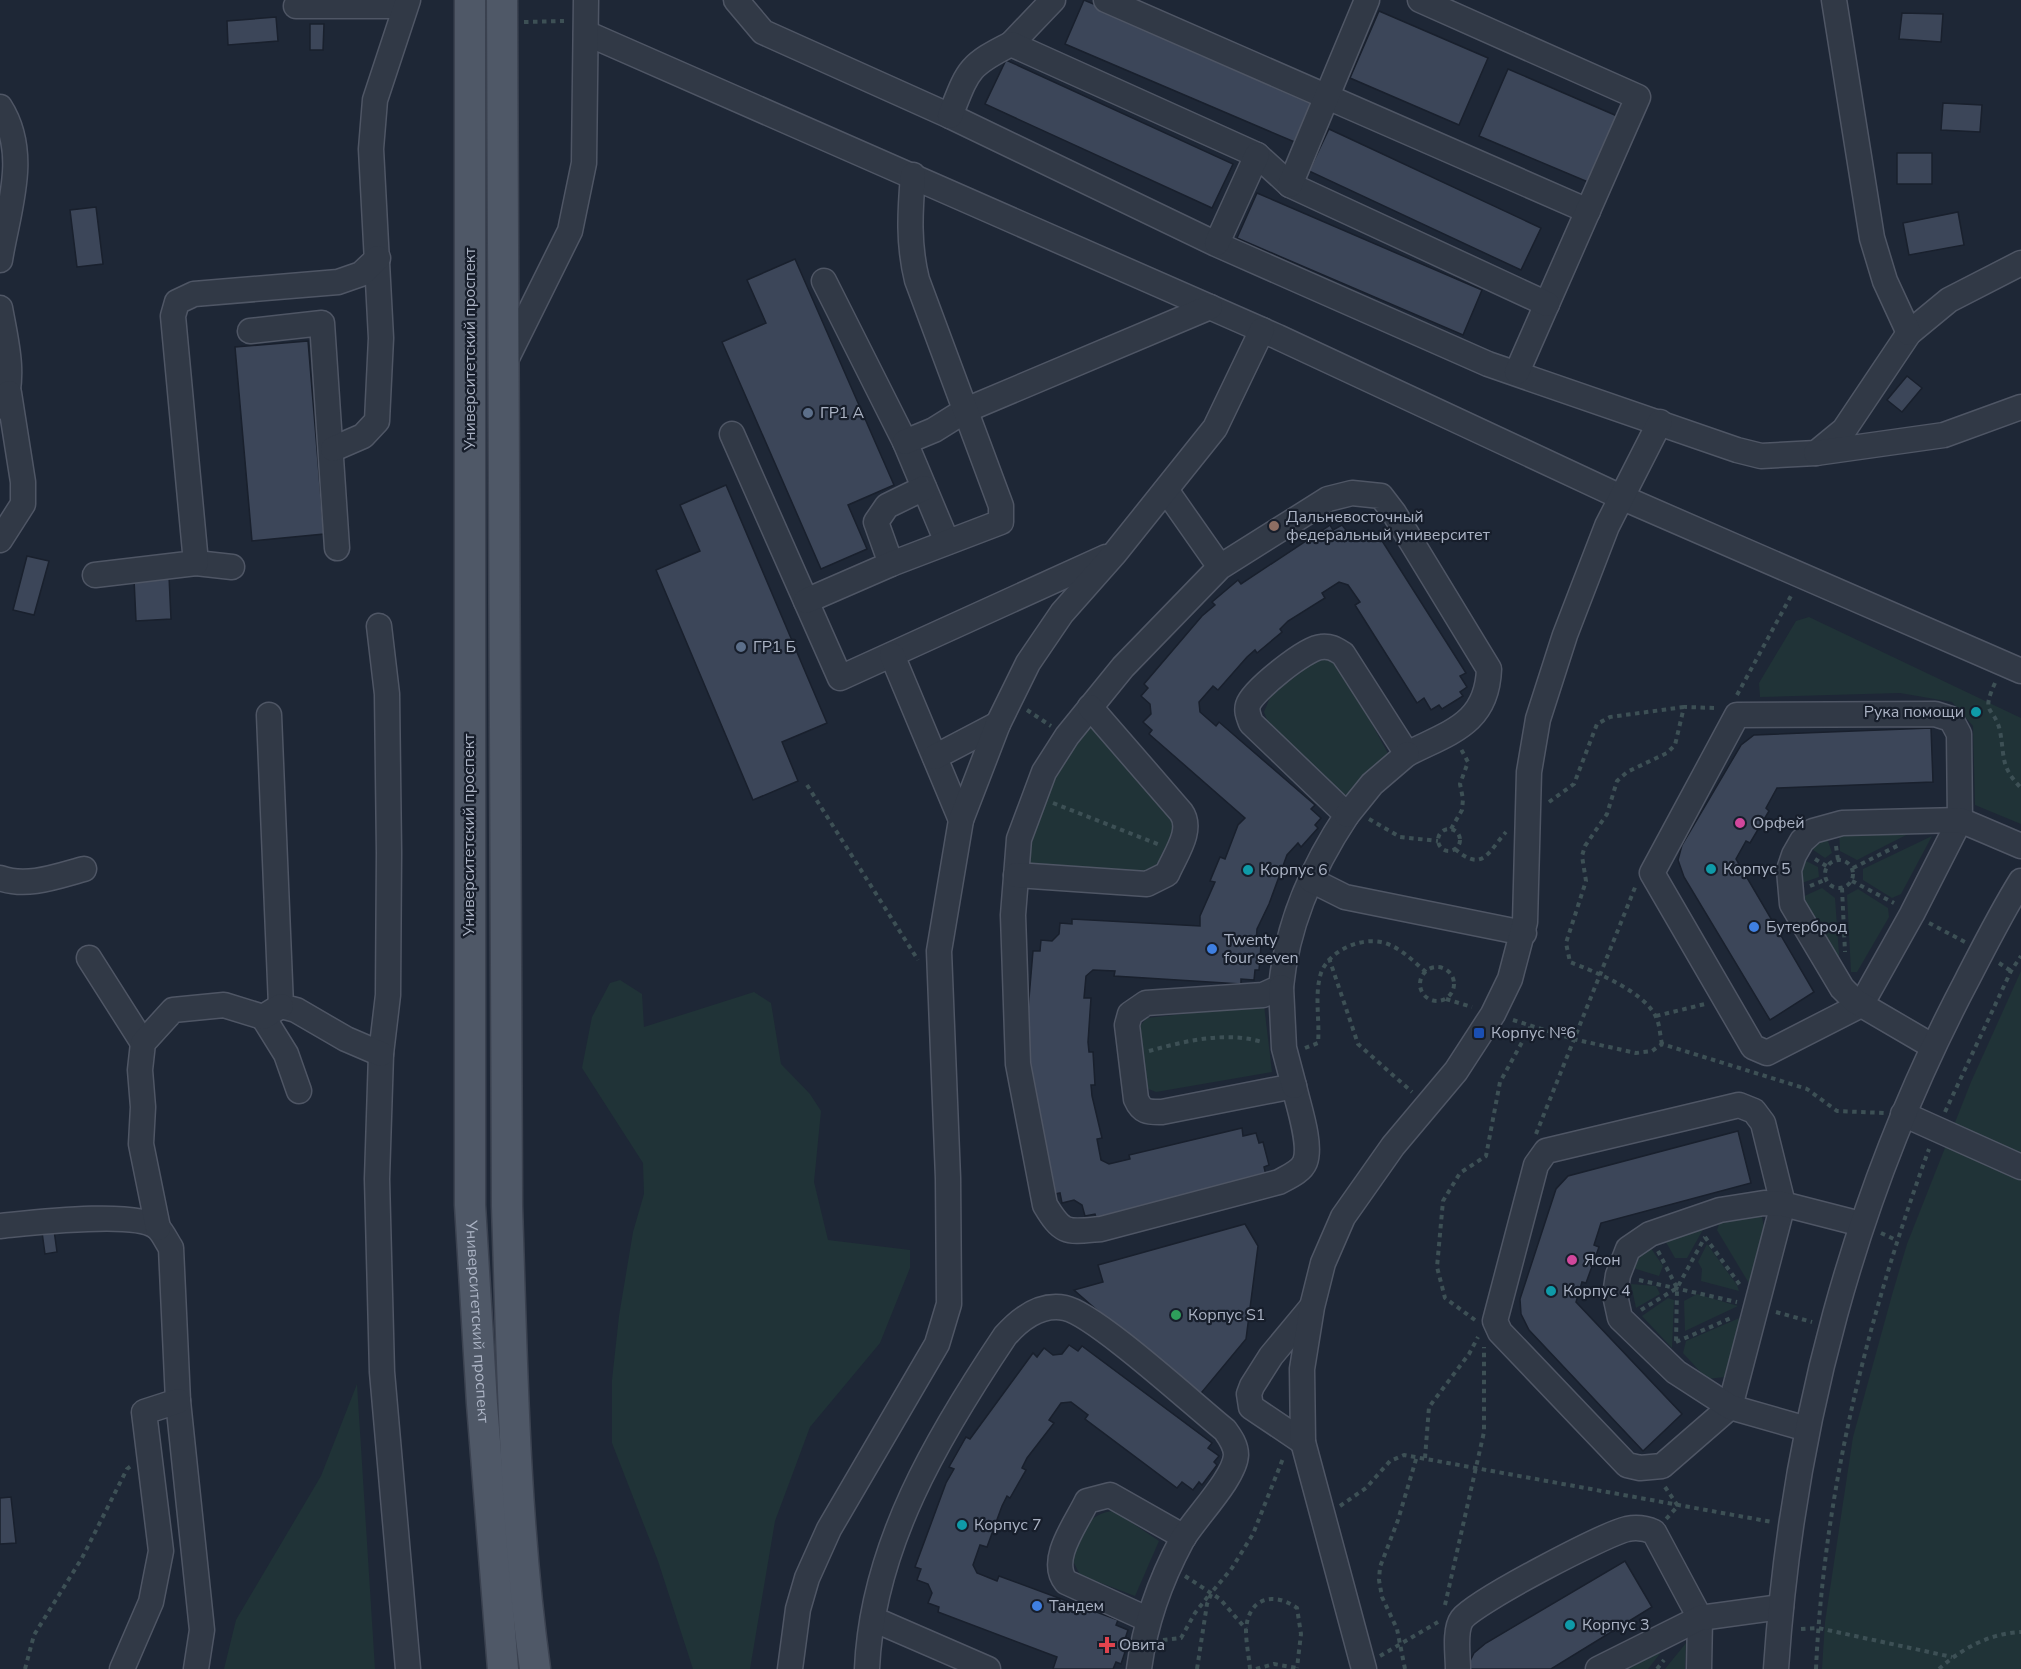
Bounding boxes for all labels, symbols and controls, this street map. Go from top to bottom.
street label: Университетский проспект [459,247,481,451]
place label: ГР1 А [820,402,865,424]
marker: ГР1 А [801,406,815,420]
place label: Дальневосточный федеральный университет [1286,506,1491,546]
marker: Дальневосточный федеральный университет [1267,519,1281,533]
place label: ГР1 Б [753,636,796,658]
marker: ГР1 Б [734,640,748,654]
place label: Рука помощи [1864,701,1964,723]
marker: Рука помощи [1969,705,1983,719]
street label: Университетский проспект [458,733,480,937]
place label: Орфей [1752,812,1805,834]
marker: Орфей [1733,816,1747,830]
place label: Корпус 5 [1723,858,1791,880]
place label: Корпус 6 [1260,859,1328,881]
marker: Корпус 5 [1704,862,1718,876]
marker: Корпус 6 [1241,863,1255,877]
place label: Бутерброд [1766,916,1848,938]
marker: Бутерброд [1747,920,1761,934]
place label: Twenty four seven [1224,929,1299,969]
marker: Twenty four seven [1205,942,1219,956]
place label: Корпус №6 [1491,1022,1576,1044]
marker: Корпус №6 [1472,1026,1486,1040]
street label: Университетский проспект [460,1219,495,1425]
place label: Ясон [1584,1249,1621,1271]
marker: Ясон [1565,1253,1579,1267]
place label: Корпус 4 [1563,1280,1631,1302]
marker: Корпус 4 [1544,1284,1558,1298]
place label: Корпус S1 [1188,1304,1265,1326]
marker: Корпус S1 [1169,1308,1183,1322]
place label: Корпус 7 [974,1514,1042,1536]
marker: Корпус 7 [955,1518,969,1532]
place label: Тандем [1049,1595,1104,1617]
marker: Тандем [1030,1599,1044,1613]
place label: Корпус 3 [1582,1614,1650,1636]
marker: Корпус 3 [1563,1618,1577,1632]
place label: Овита [1119,1634,1165,1656]
marker: Овита [1100,1638,1114,1652]

